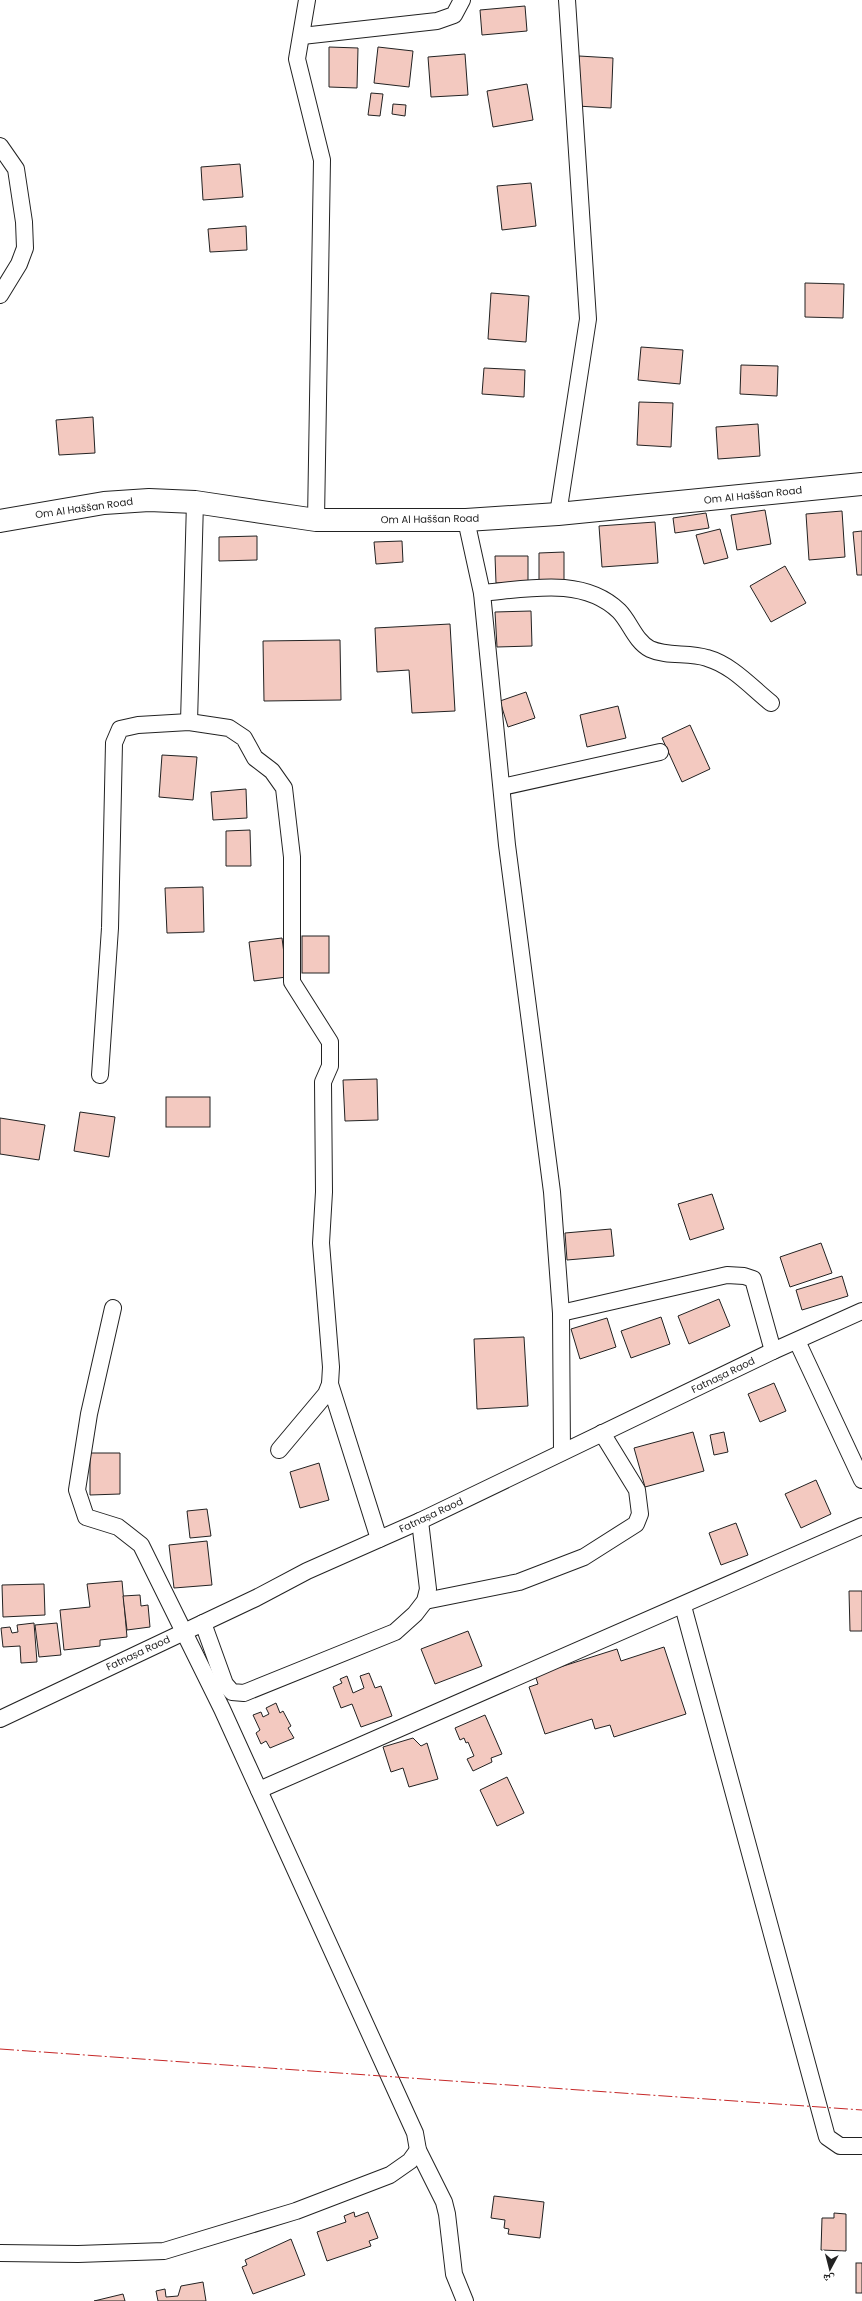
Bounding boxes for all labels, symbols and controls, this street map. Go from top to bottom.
street label: Om Al Haššan Road [703,482,803,508]
street label: Om Al Haššan Road [34,494,134,522]
street label: Om Al Haššan Road [381,511,479,527]
street label: Fatnaṣa Raod [689,1353,757,1397]
street label: Fatnaṣa Raod [397,1494,465,1536]
street label: Fatnaṣa Raod [104,1632,172,1674]
north arrow [810,2249,850,2289]
text: ش [822,2270,836,2288]

